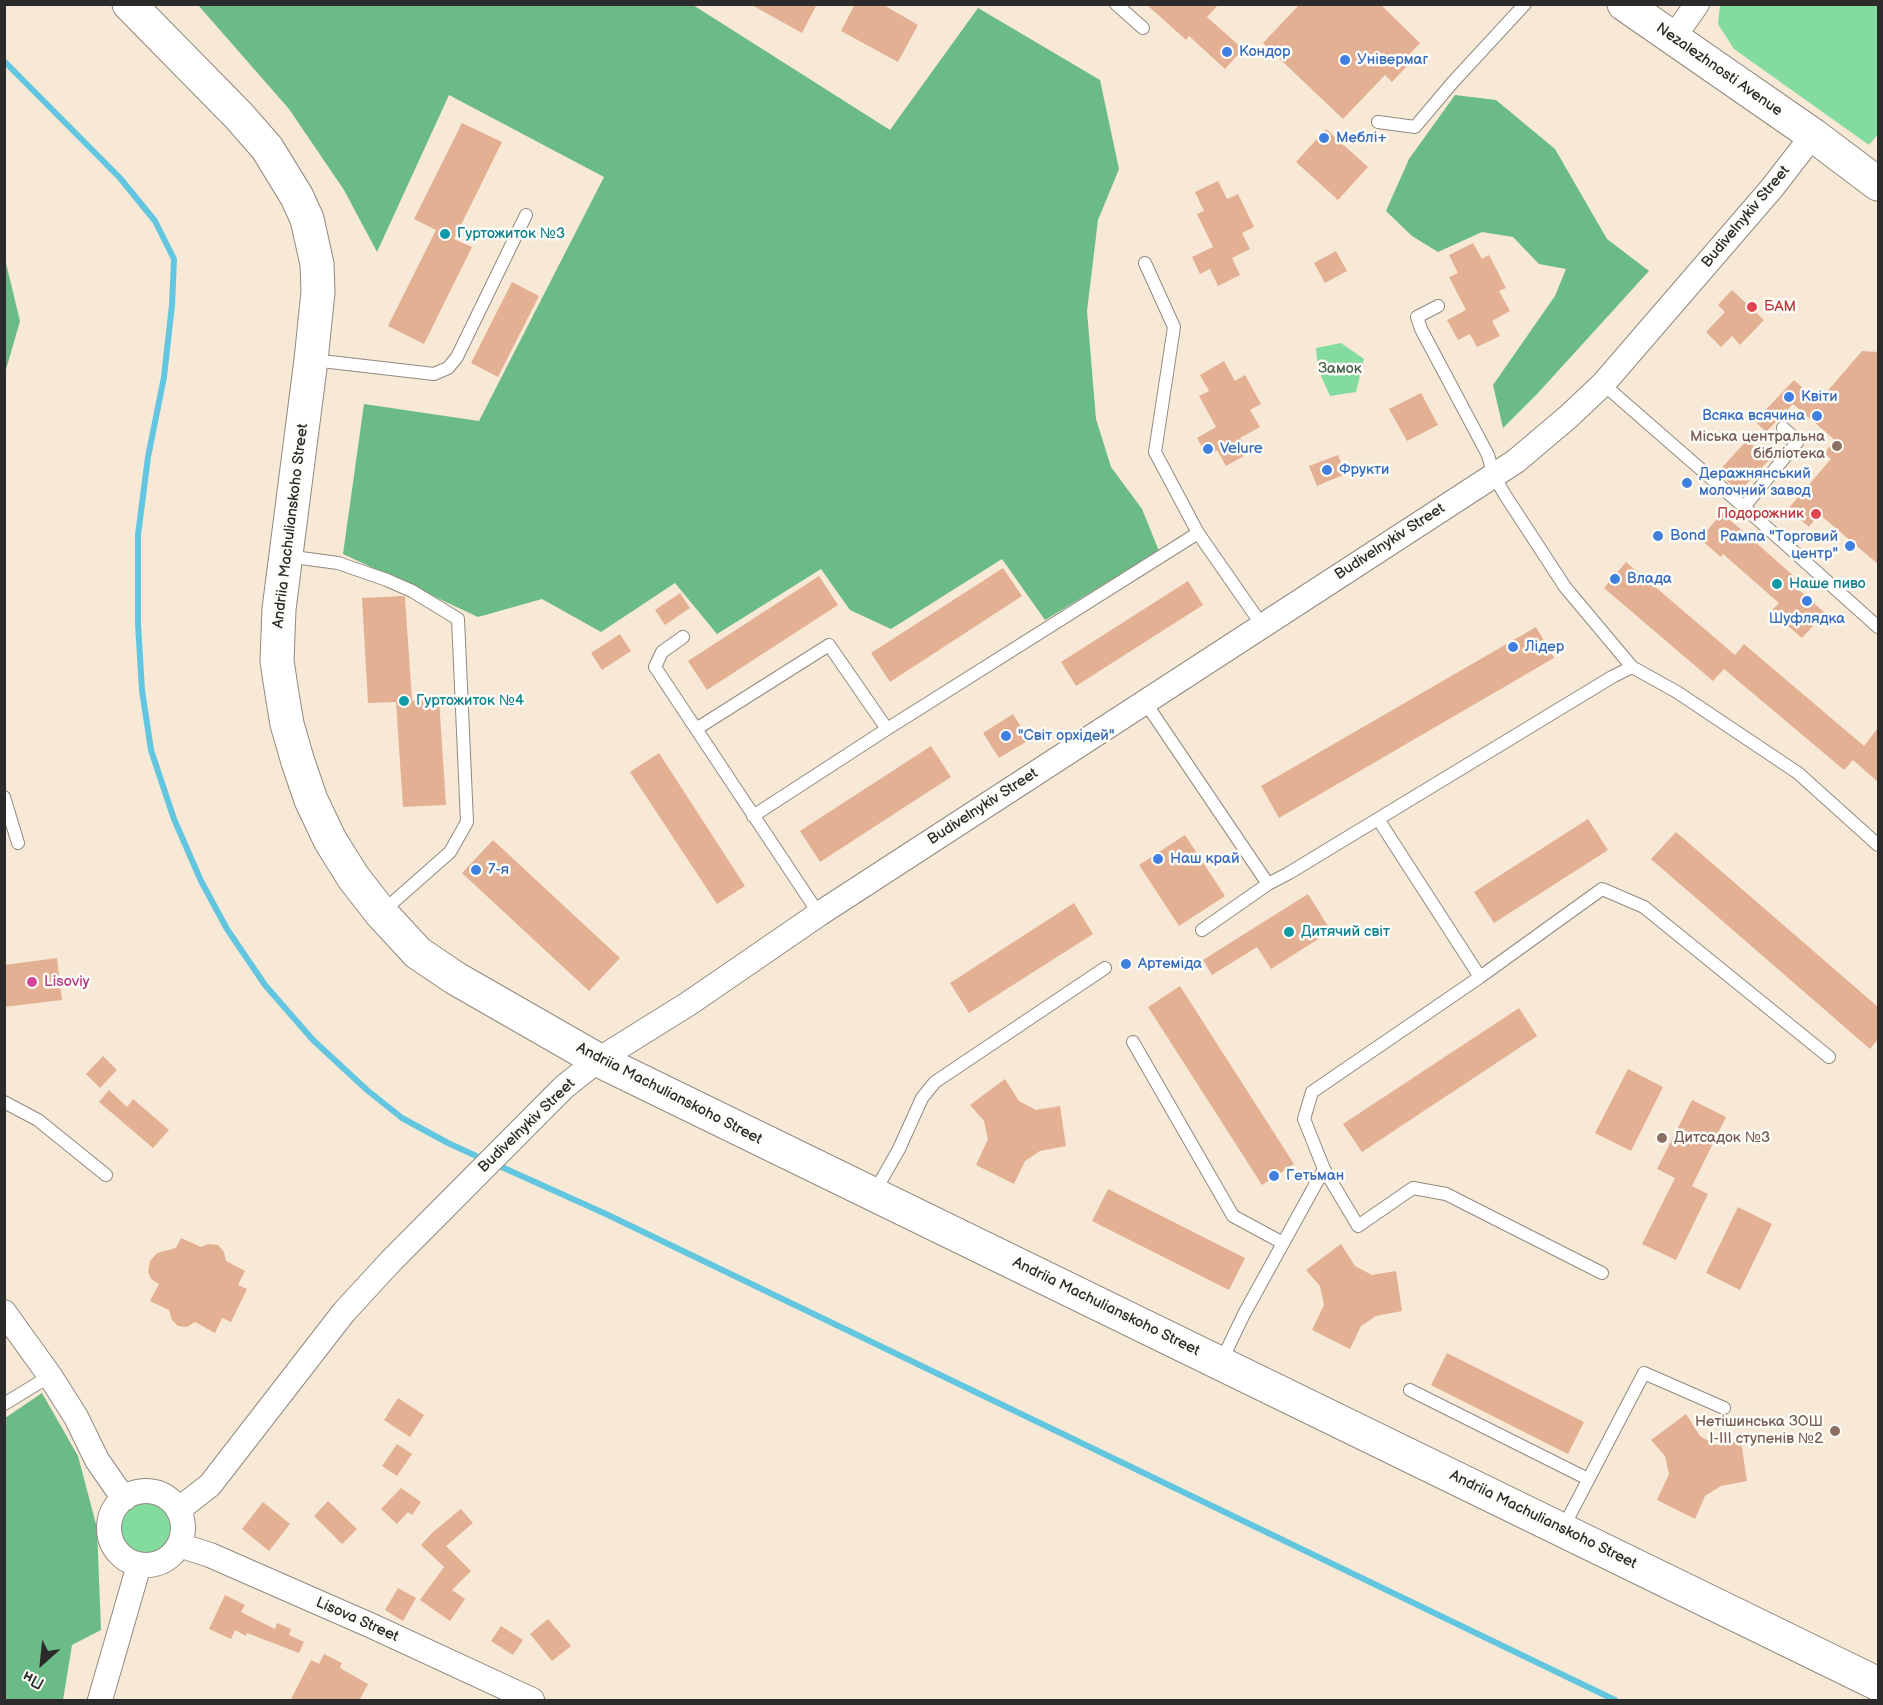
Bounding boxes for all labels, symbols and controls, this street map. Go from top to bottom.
street label: Nezalezhnosti Avenue [1652,20,1786,120]
place label: Кондор [1239,43,1290,61]
marker: Кондор [1220,45,1234,59]
place label: Універмаг [1357,51,1428,69]
marker: Універмаг [1338,53,1352,67]
place label: Меблі+ [1336,129,1387,147]
marker: Меблі+ [1317,131,1331,145]
street label: Budivelnykiv Street [1698,162,1794,272]
place label: Гуртожиток №3 [457,225,565,243]
marker: Гуртожиток №3 [438,227,452,241]
place label: БАМ [1764,298,1796,316]
marker: БАМ [1745,300,1759,314]
park label: Замок [1318,360,1362,378]
place label: Квіти [1801,388,1838,406]
marker: Квіти [1782,390,1796,404]
place label: Всяка всячина [1702,407,1805,425]
marker: Всяка всячина [1810,409,1824,423]
street label: Andriia Machulianskoho Street [270,423,312,629]
place label: Міська центральна бібліотека [1690,428,1825,463]
marker: Міська центральна бібліотека [1830,439,1844,453]
place label: Velure [1220,440,1263,458]
marker: Velure [1201,442,1215,456]
place label: Фрукти [1339,461,1389,479]
marker: Фрукти [1320,463,1334,477]
place label: Деражнянський молочний завод [1699,465,1811,500]
marker: Деражнянський молочний завод [1680,476,1694,490]
street label: Budivelnykiv Street [1332,500,1448,584]
place label: Подорожник [1717,505,1804,523]
marker: Подорожник [1809,507,1823,521]
place label: Bond [1670,527,1706,545]
place label: Рампа "Торговий центр" [1719,528,1838,563]
marker: Bond [1651,529,1665,543]
marker: Рампа "Торговий центр" [1843,539,1857,553]
place label: Влада [1627,570,1672,588]
marker: Влада [1608,572,1622,586]
place label: Наше пиво [1789,575,1866,593]
marker: Наше пиво [1770,577,1784,591]
marker: Шуфлядка [1800,594,1814,608]
place label: Шуфлядка [1769,610,1845,628]
place label: Лідер [1525,638,1564,656]
marker: Лідер [1506,640,1520,654]
place label: Гуртожиток №4 [416,692,524,710]
marker: Гуртожиток №4 [397,694,411,708]
place label: "Світ орхідей" [1018,727,1115,745]
marker: "Світ орхідей" [999,729,1013,743]
street label: Budivelnykiv Street [925,765,1041,849]
place label: Наш край [1170,850,1239,868]
marker: Наш край [1151,852,1165,866]
place label: 7-я [488,861,509,879]
marker: 7-я [469,863,483,877]
place label: Дитячий світ [1301,923,1390,941]
marker: Дитячий світ [1282,925,1296,939]
place label: Артеміда [1138,955,1202,973]
marker: Артеміда [1119,957,1133,971]
place label: Lisoviy [44,973,89,991]
marker: Lisoviy [25,975,39,989]
street label: Andriia Machulianskoho Street [573,1039,765,1149]
street label: Budivelnykiv Street [475,1075,579,1177]
place label: Дитсадок №3 [1674,1129,1770,1147]
marker: Дитсадок №3 [1655,1131,1669,1145]
place label: Гетьман [1286,1167,1344,1185]
marker: Гетьман [1267,1169,1281,1183]
street label: Andriia Machulianskoho Street [1009,1254,1203,1360]
place label: Нетішинська ЗОШ І-ІІІ ступенів №2 [1695,1413,1823,1448]
marker: Нетішинська ЗОШ І-ІІІ ступенів №2 [1828,1424,1842,1438]
street label: Andriia Machulianskoho Street [1446,1467,1640,1573]
street label: Lisova Street [313,1594,401,1646]
north arrow [12,1633,72,1693]
text: Пн [20,1666,47,1693]

